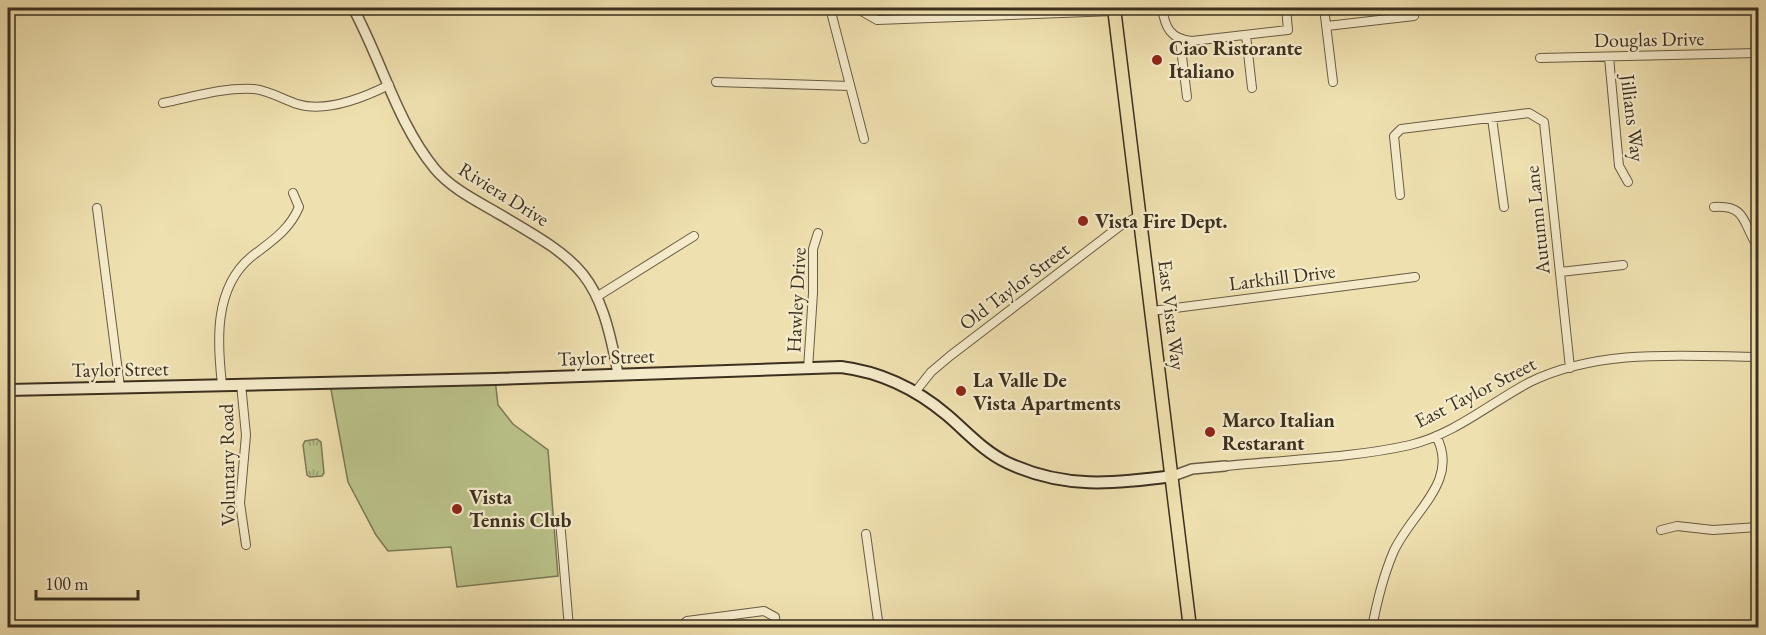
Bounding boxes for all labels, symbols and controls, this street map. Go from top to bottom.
street label: Douglas Drive [1594,25,1705,53]
place label: Ciao Ristorante Italiano [1169,35,1302,84]
marker: Ciao Ristorante Italiano [1150,53,1164,67]
street label: Jillians Way [1614,71,1651,164]
street label: Riviera Drive [454,156,554,232]
street label: Autumn Lane [1518,164,1556,277]
place label: Vista Fire Dept. [1095,208,1228,234]
marker: Vista Fire Dept. [1076,214,1090,228]
street label: Old Taylor Street [954,236,1075,336]
street label: Hawley Drive [780,246,812,353]
street label: East Vista Way [1152,258,1192,372]
street label: Larkhill Drive [1227,258,1337,296]
street label: Taylor Street [557,342,656,372]
street label: East Taylor Street [1410,350,1541,434]
street label: Taylor Street [71,355,170,383]
place label: La Valle De Vista Apartments [973,367,1121,416]
marker: La Valle De Vista Apartments [954,384,968,398]
street label: Voluntary Road [213,403,241,526]
place label: Marco Italian Restarant [1222,407,1335,456]
marker: Marco Italian Restarant [1203,425,1217,439]
place label: Vista Tennis Club [469,484,572,533]
marker: Vista Tennis Club [450,502,464,516]
scale bar [36,563,138,601]
text: 100 m [45,572,89,595]

